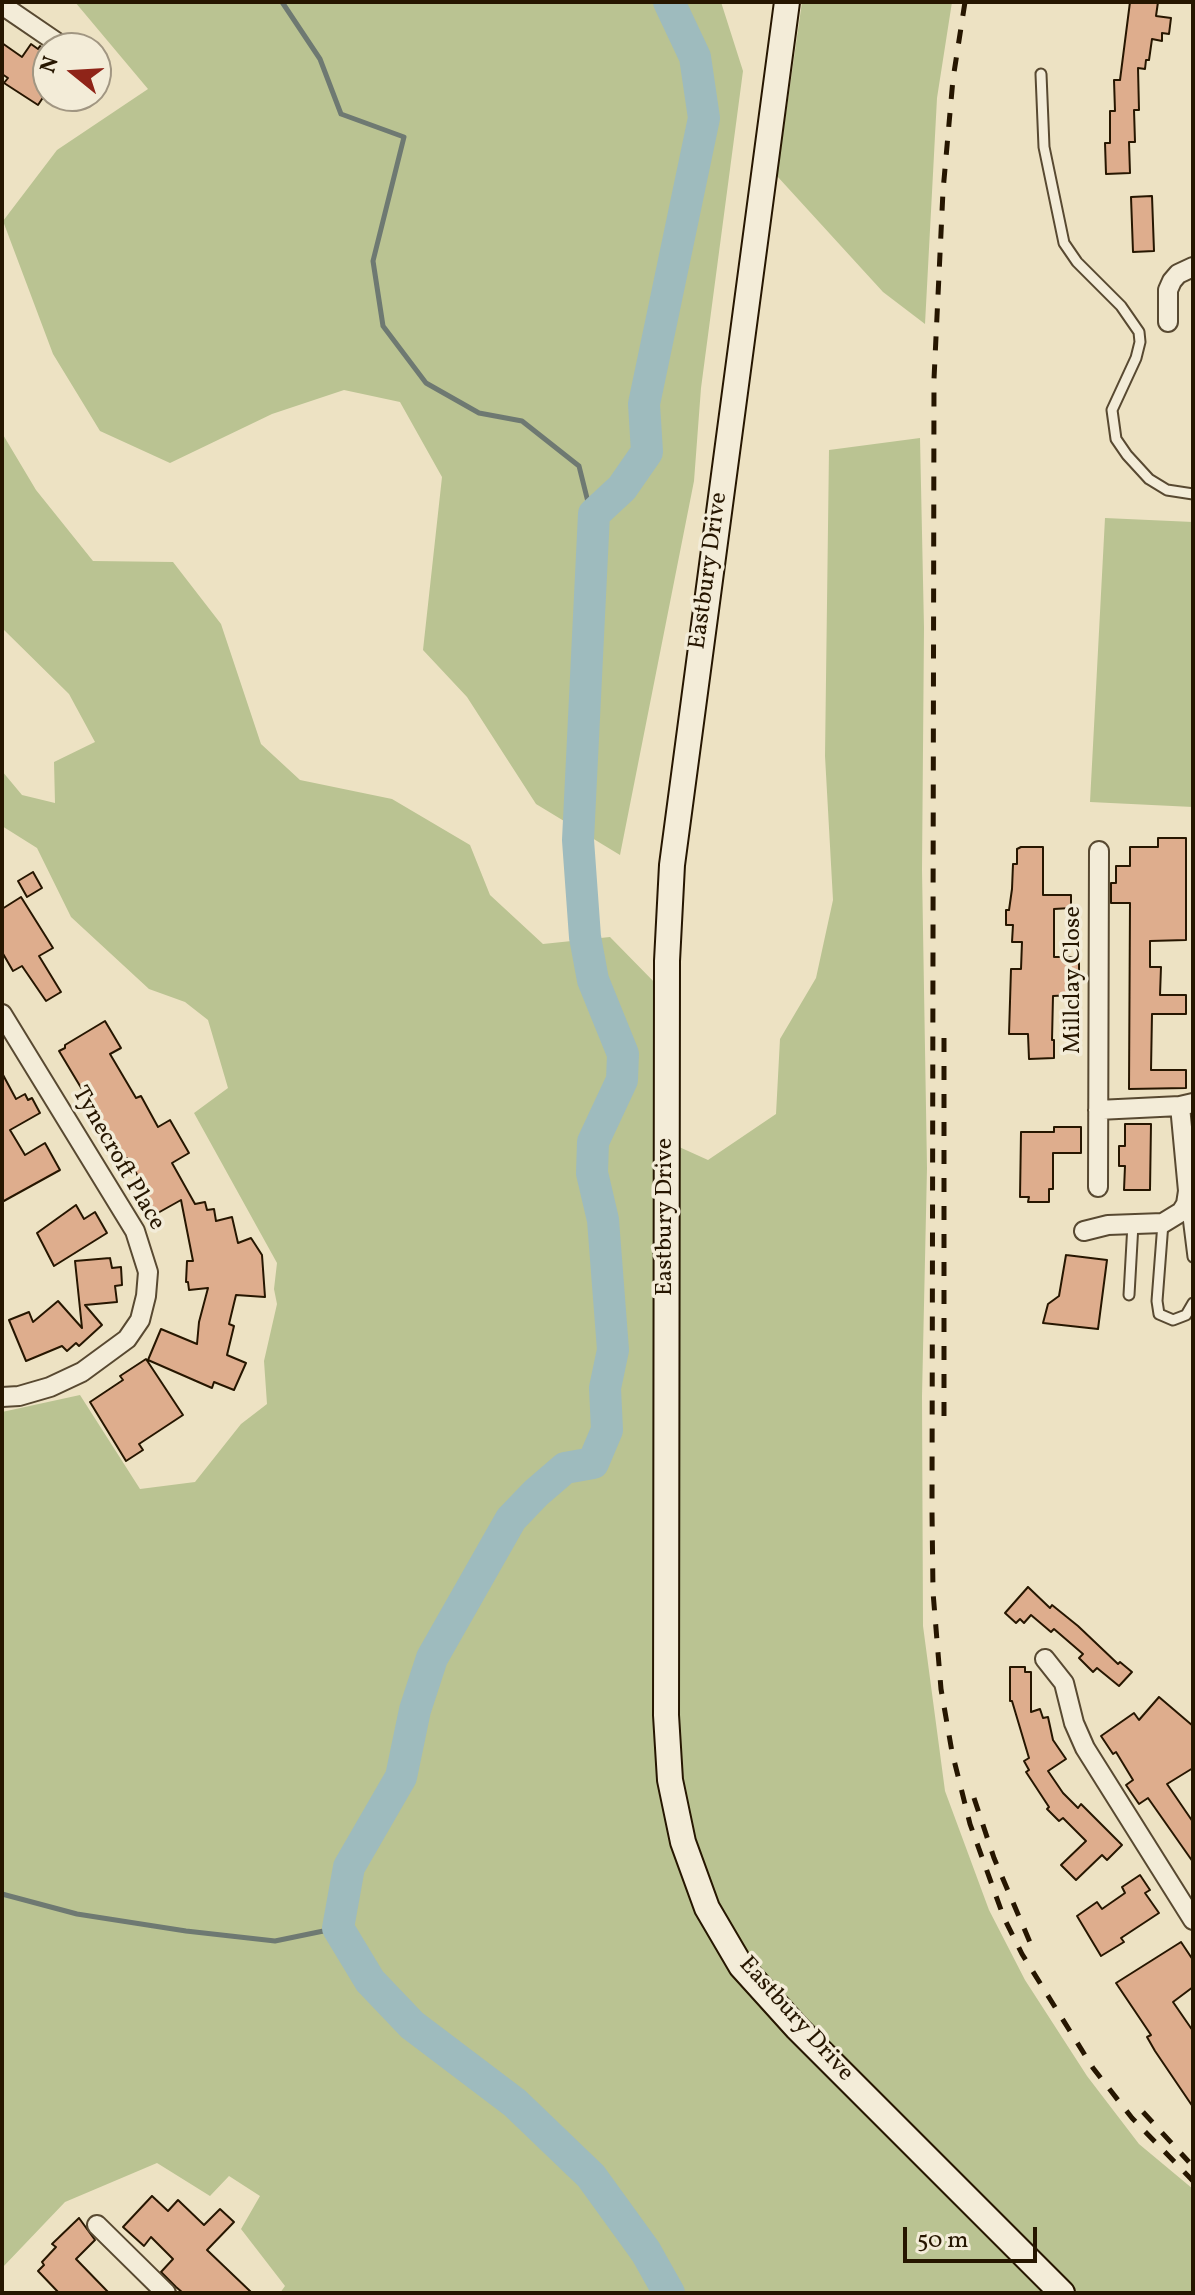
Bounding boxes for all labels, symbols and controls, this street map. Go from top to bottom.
north arrow [32,32,112,112]
text: N [33,53,68,77]
street label: Eastbury Drive [685,491,735,651]
street label: Millclay Close [1061,906,1089,1054]
street label: Tynecroft Place [64,1082,170,1236]
street label: Eastbury Drive [653,1138,681,1296]
street label: Eastbury Drive [731,1952,859,2088]
scale bar [907,2211,1041,2261]
text: 50 m [917,2224,969,2258]

